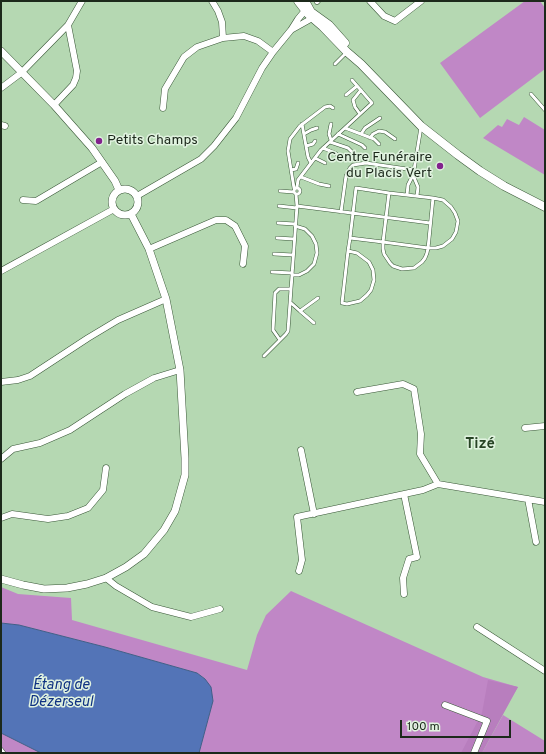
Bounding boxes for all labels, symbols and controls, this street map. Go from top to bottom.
place label: Petits Champs [107,133,198,149]
marker: Petits Champs [94,136,104,146]
place label: Centre Funéraire du Placis Vert [327,150,432,182]
marker: Centre Funéraire du Placis Vert [435,161,445,171]
district label: Tizé [465,436,495,454]
water label: Étang de Dézerseul [29,677,93,712]
scale bar [402,712,513,738]
text: 100 m [407,719,440,735]

